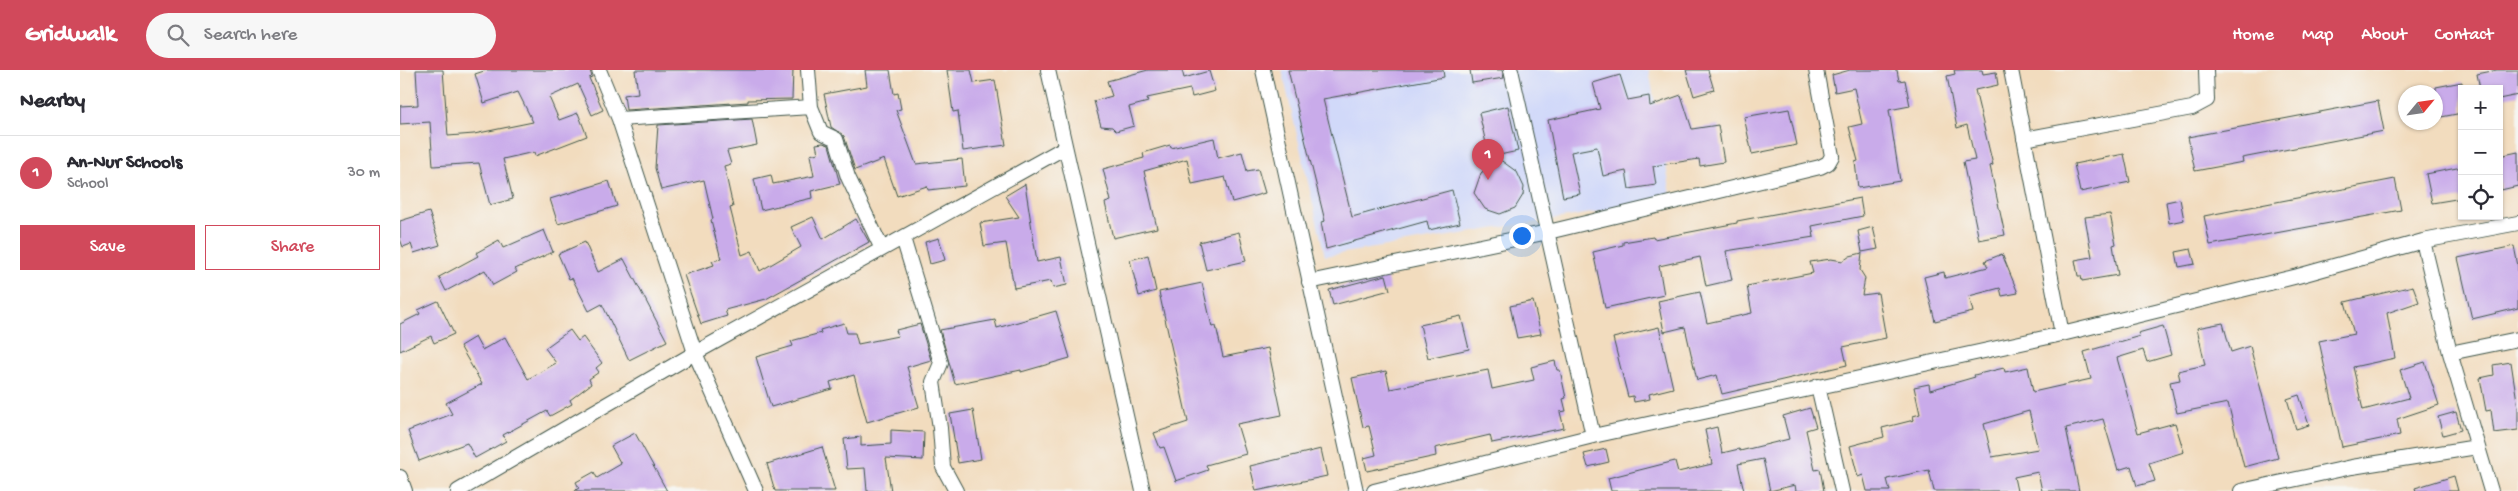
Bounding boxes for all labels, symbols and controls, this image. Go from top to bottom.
search box [146,13,496,58]
text: Gridwalk [25,21,116,50]
icon: search [164,21,192,49]
text: Search here [204,24,297,47]
text: Home [2232,25,2274,46]
text: Map [2302,25,2333,46]
text: About [2361,25,2407,46]
text: Contact [2435,25,2493,46]
north arrow [2398,85,2443,130]
map controls [2458,85,2503,220]
button: + [2458,85,2503,130]
text: Nearby [20,90,85,115]
button: − [2458,130,2503,175]
pin: 1 [1472,139,1504,180]
text: An-Nur Schools [67,152,182,175]
text: 1 [33,164,39,183]
text: 30 m [347,164,380,183]
text: School [67,175,109,194]
button: locate [2458,175,2503,220]
your location [1509,223,1535,249]
button: Save [20,225,195,270]
button: Share [205,225,380,270]

